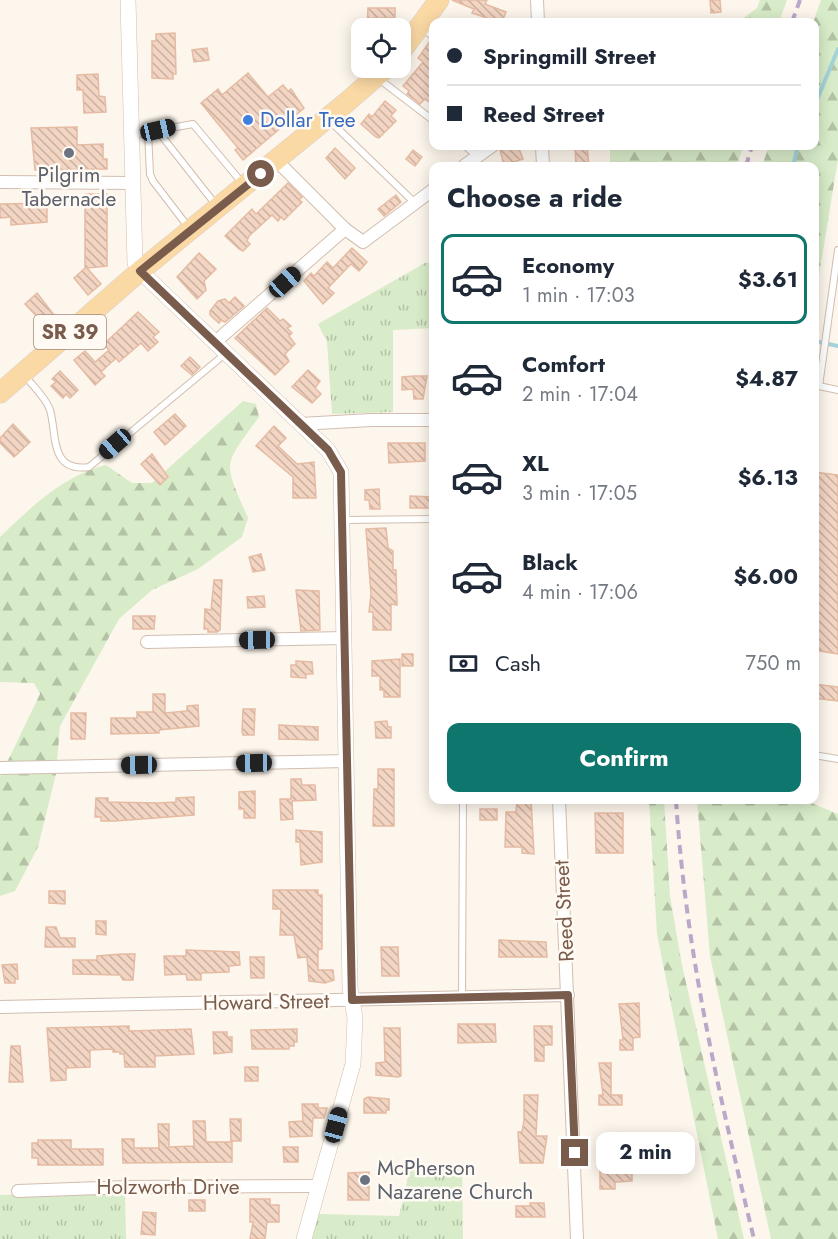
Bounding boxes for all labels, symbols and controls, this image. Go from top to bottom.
map controls [351,18,411,78]
button: locate [351,18,411,78]
text: Springmill Street [483,40,656,72]
text: Reed Street [483,98,604,130]
place label: Dollar Tree [260,105,356,135]
marker: Dollar Tree [241,113,255,127]
car [138,117,178,143]
marker: Pilgrim Tabernacle [62,146,76,160]
place label: Pilgrim Tabernacle [22,160,116,214]
route start [247,160,274,187]
text: Choose a ride [447,178,622,217]
text: Economy [522,249,614,281]
icon: car [450,252,504,306]
car [266,263,304,301]
text: $3.61 [738,263,798,295]
text: 1 min · 17:03 [522,281,635,310]
road number: SR 39 [34,315,106,349]
text: Comfort [522,348,605,380]
icon: car [450,351,504,405]
text: $4.87 [735,362,798,394]
text: 2 min · 17:04 [522,380,638,409]
car [96,425,134,463]
text: XL [522,447,549,479]
icon: car [450,450,504,504]
text: $6.13 [738,461,798,493]
text: 3 min · 17:05 [522,479,637,508]
text: Black [522,546,578,578]
icon: car [450,549,504,603]
text: $6.00 [733,560,798,592]
text: 4 min · 17:06 [522,578,638,607]
car [239,631,275,649]
icon: cash [447,647,480,680]
text: Cash [495,647,541,679]
text: 750 m [746,649,801,678]
button: Confirm [447,723,801,792]
car [236,754,272,772]
car [121,756,157,774]
street label: Reed Street [546,859,582,963]
street label: Howard Street [203,986,329,1018]
car [323,1105,349,1145]
callout: 2 min [596,1132,695,1174]
text: 2 min [619,1138,672,1167]
route end [561,1139,588,1166]
place label: McPherson Nazarene Church [377,1153,533,1207]
street label: Holzworth Drive [97,1172,240,1202]
marker: McPherson Nazarene Church [358,1173,372,1187]

